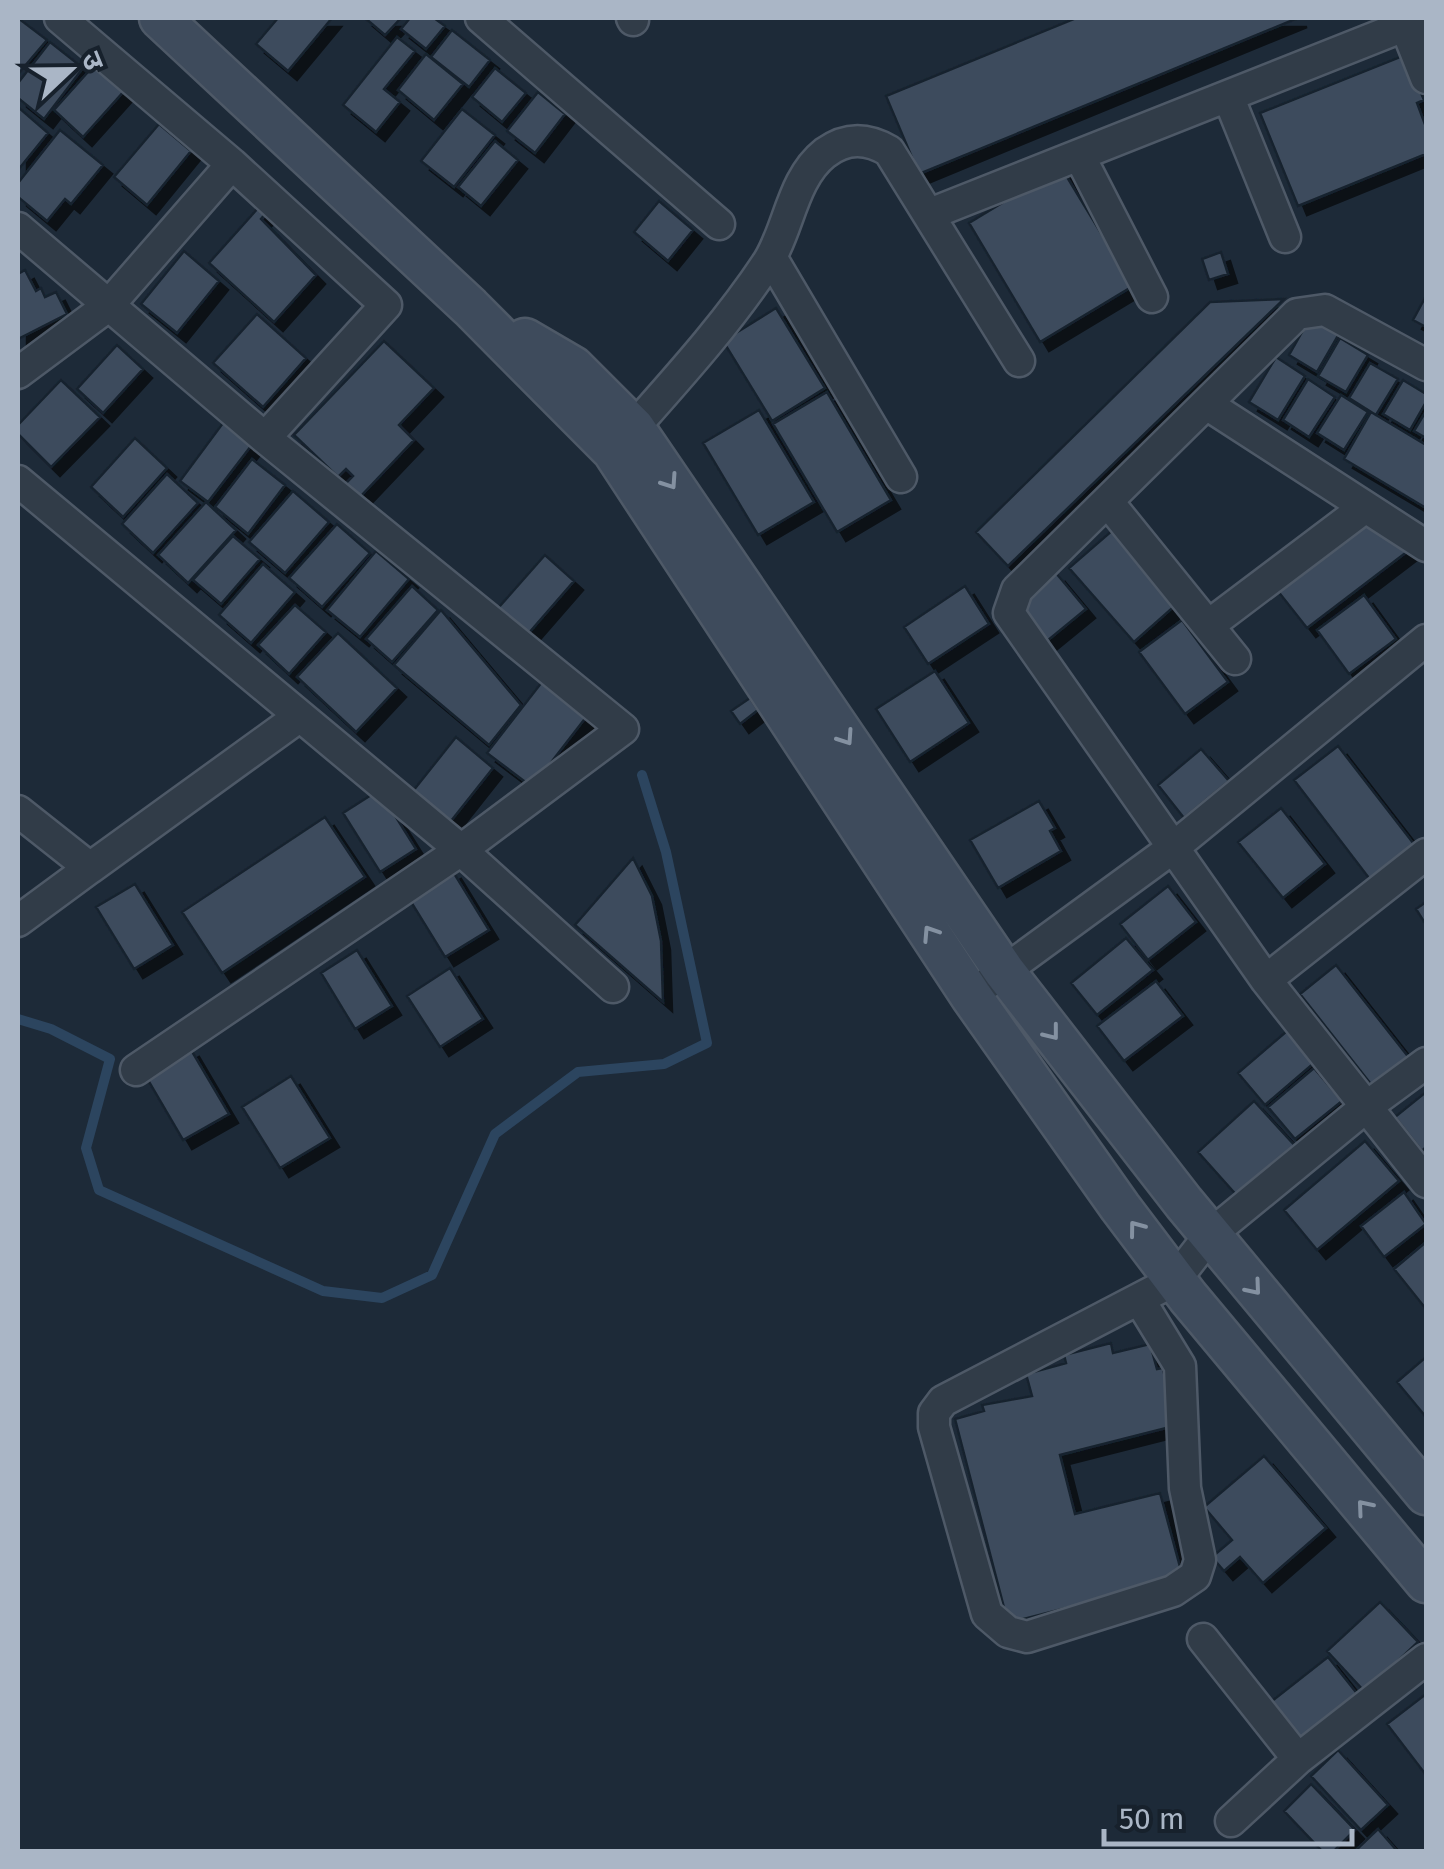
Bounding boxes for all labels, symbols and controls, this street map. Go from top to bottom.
north arrow [20,20,120,120]
text: उ [74,47,111,75]
one-way arrow [658,472,677,490]
one-way arrow [834,727,852,746]
one-way arrow [923,926,942,944]
one-way arrow [1041,1022,1058,1040]
one-way arrow [1130,1221,1147,1239]
one-way arrow [1243,1276,1261,1294]
one-way arrow [1358,1500,1376,1518]
scale bar [1104,1784,1352,1846]
text: 50 m [1119,1801,1184,1837]

